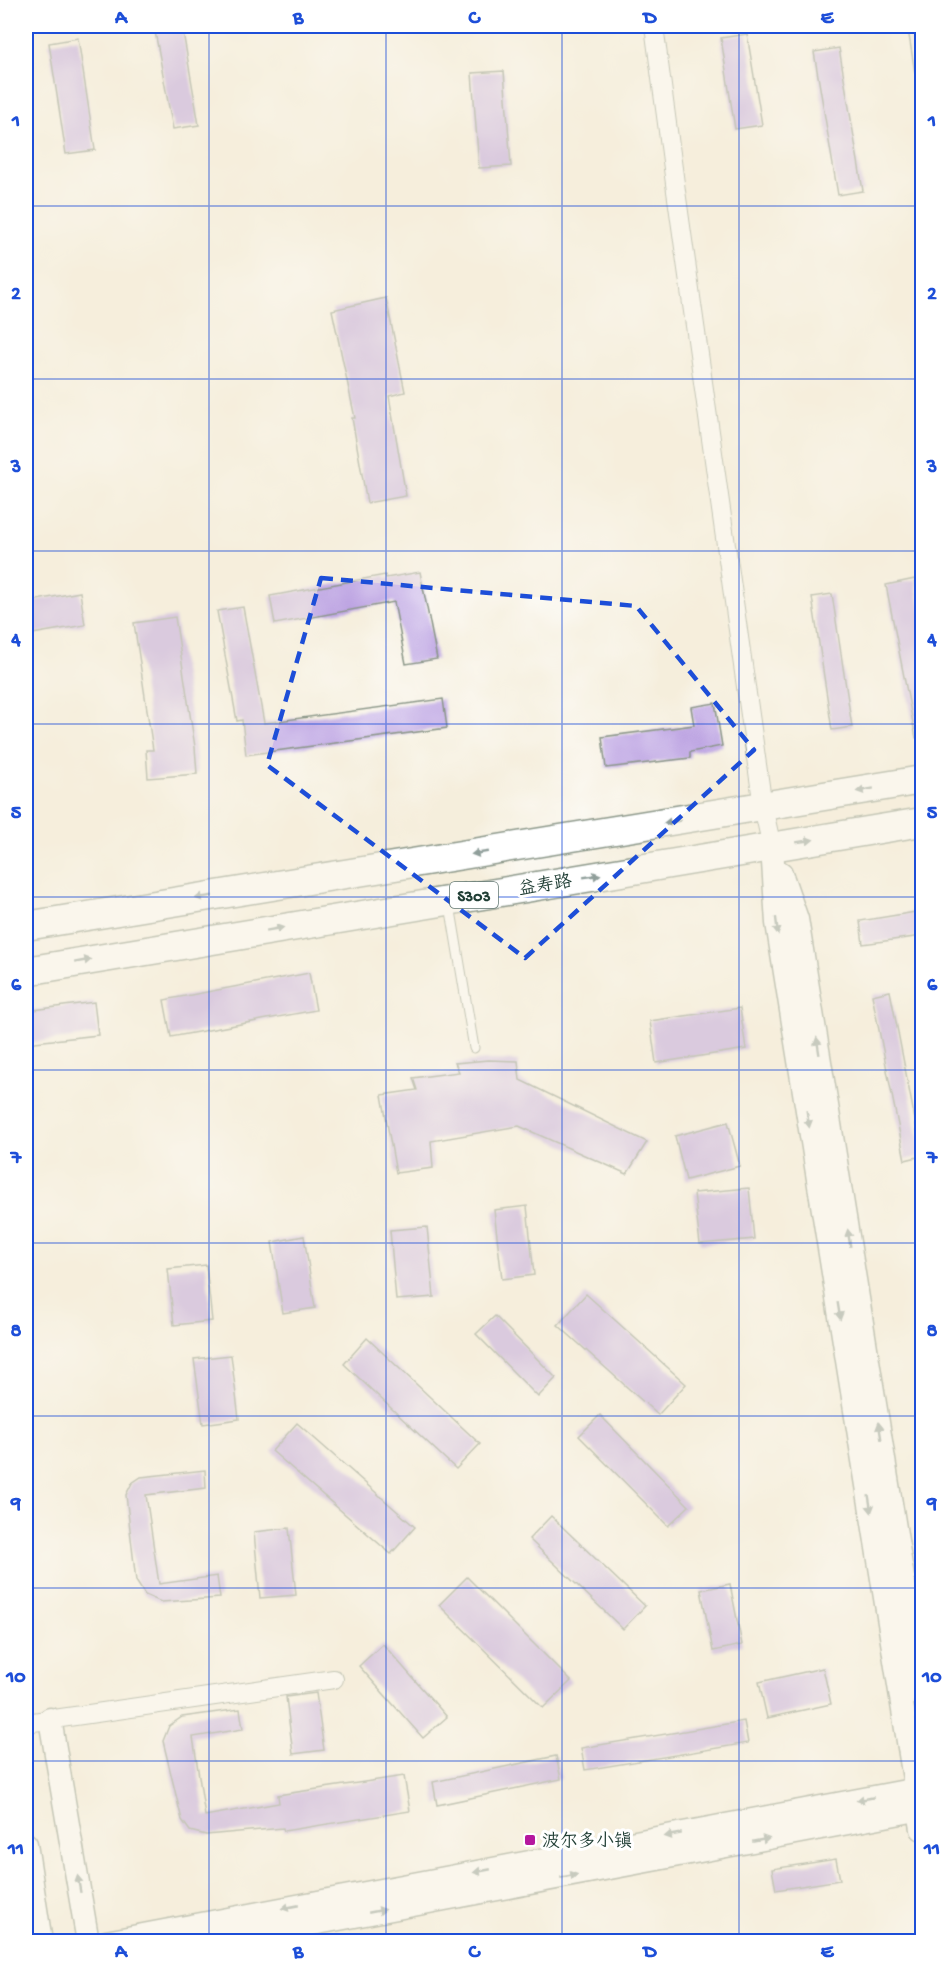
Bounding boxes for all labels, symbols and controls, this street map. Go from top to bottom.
text: A [114,8,129,31]
text: B [292,8,304,31]
text: C [468,8,482,31]
text: D [641,8,657,31]
text: E [821,8,835,31]
text: 1 [11,111,20,134]
text: 1 [927,111,936,134]
text: 2 [11,284,21,307]
text: 2 [927,284,937,307]
text: 3 [10,457,21,480]
text: 3 [926,457,937,480]
text: 4 [10,630,21,653]
text: 4 [926,630,937,653]
one-way arrow [855,786,874,795]
text: 5 [11,803,22,826]
text: 5 [927,803,938,826]
one-way arrow [663,817,682,826]
one-way arrow [796,836,815,845]
one-way arrow [470,848,489,857]
street label: 益寿路 [517,871,574,901]
one-way arrow [583,871,602,880]
road number: S303 [450,882,498,908]
one-way arrow [195,893,214,902]
one-way arrow [773,917,782,936]
one-way arrow [266,924,285,933]
one-way arrow [74,956,93,965]
text: 6 [11,975,22,998]
text: 6 [927,975,938,998]
one-way arrow [813,1036,822,1055]
one-way arrow [804,1109,813,1128]
text: 7 [10,1148,23,1171]
text: 7 [926,1148,939,1171]
one-way arrow [844,1229,853,1248]
one-way arrow [835,1302,844,1321]
text: 8 [11,1321,22,1344]
text: 8 [927,1321,938,1344]
one-way arrow [875,1421,884,1440]
text: 9 [10,1494,21,1517]
one-way arrow [866,1494,875,1513]
text: 9 [926,1494,937,1517]
text: 10 [5,1667,26,1690]
text: 10 [921,1667,942,1690]
one-way arrow [855,1795,874,1804]
place label: 波尔多小镇 [542,1831,632,1853]
one-way arrow [664,1831,683,1840]
marker: 波尔多小镇 [523,1833,537,1847]
one-way arrow [751,1835,770,1844]
text: 11 [7,1839,24,1862]
text: 11 [923,1839,940,1862]
one-way arrow [472,1867,491,1876]
one-way arrow [560,1871,579,1880]
one-way arrow [74,1874,83,1893]
one-way arrow [280,1903,299,1912]
one-way arrow [368,1907,387,1916]
text: A [114,1942,129,1965]
text: B [292,1942,304,1965]
text: C [468,1942,482,1965]
text: D [641,1942,657,1965]
text: E [821,1942,835,1965]

